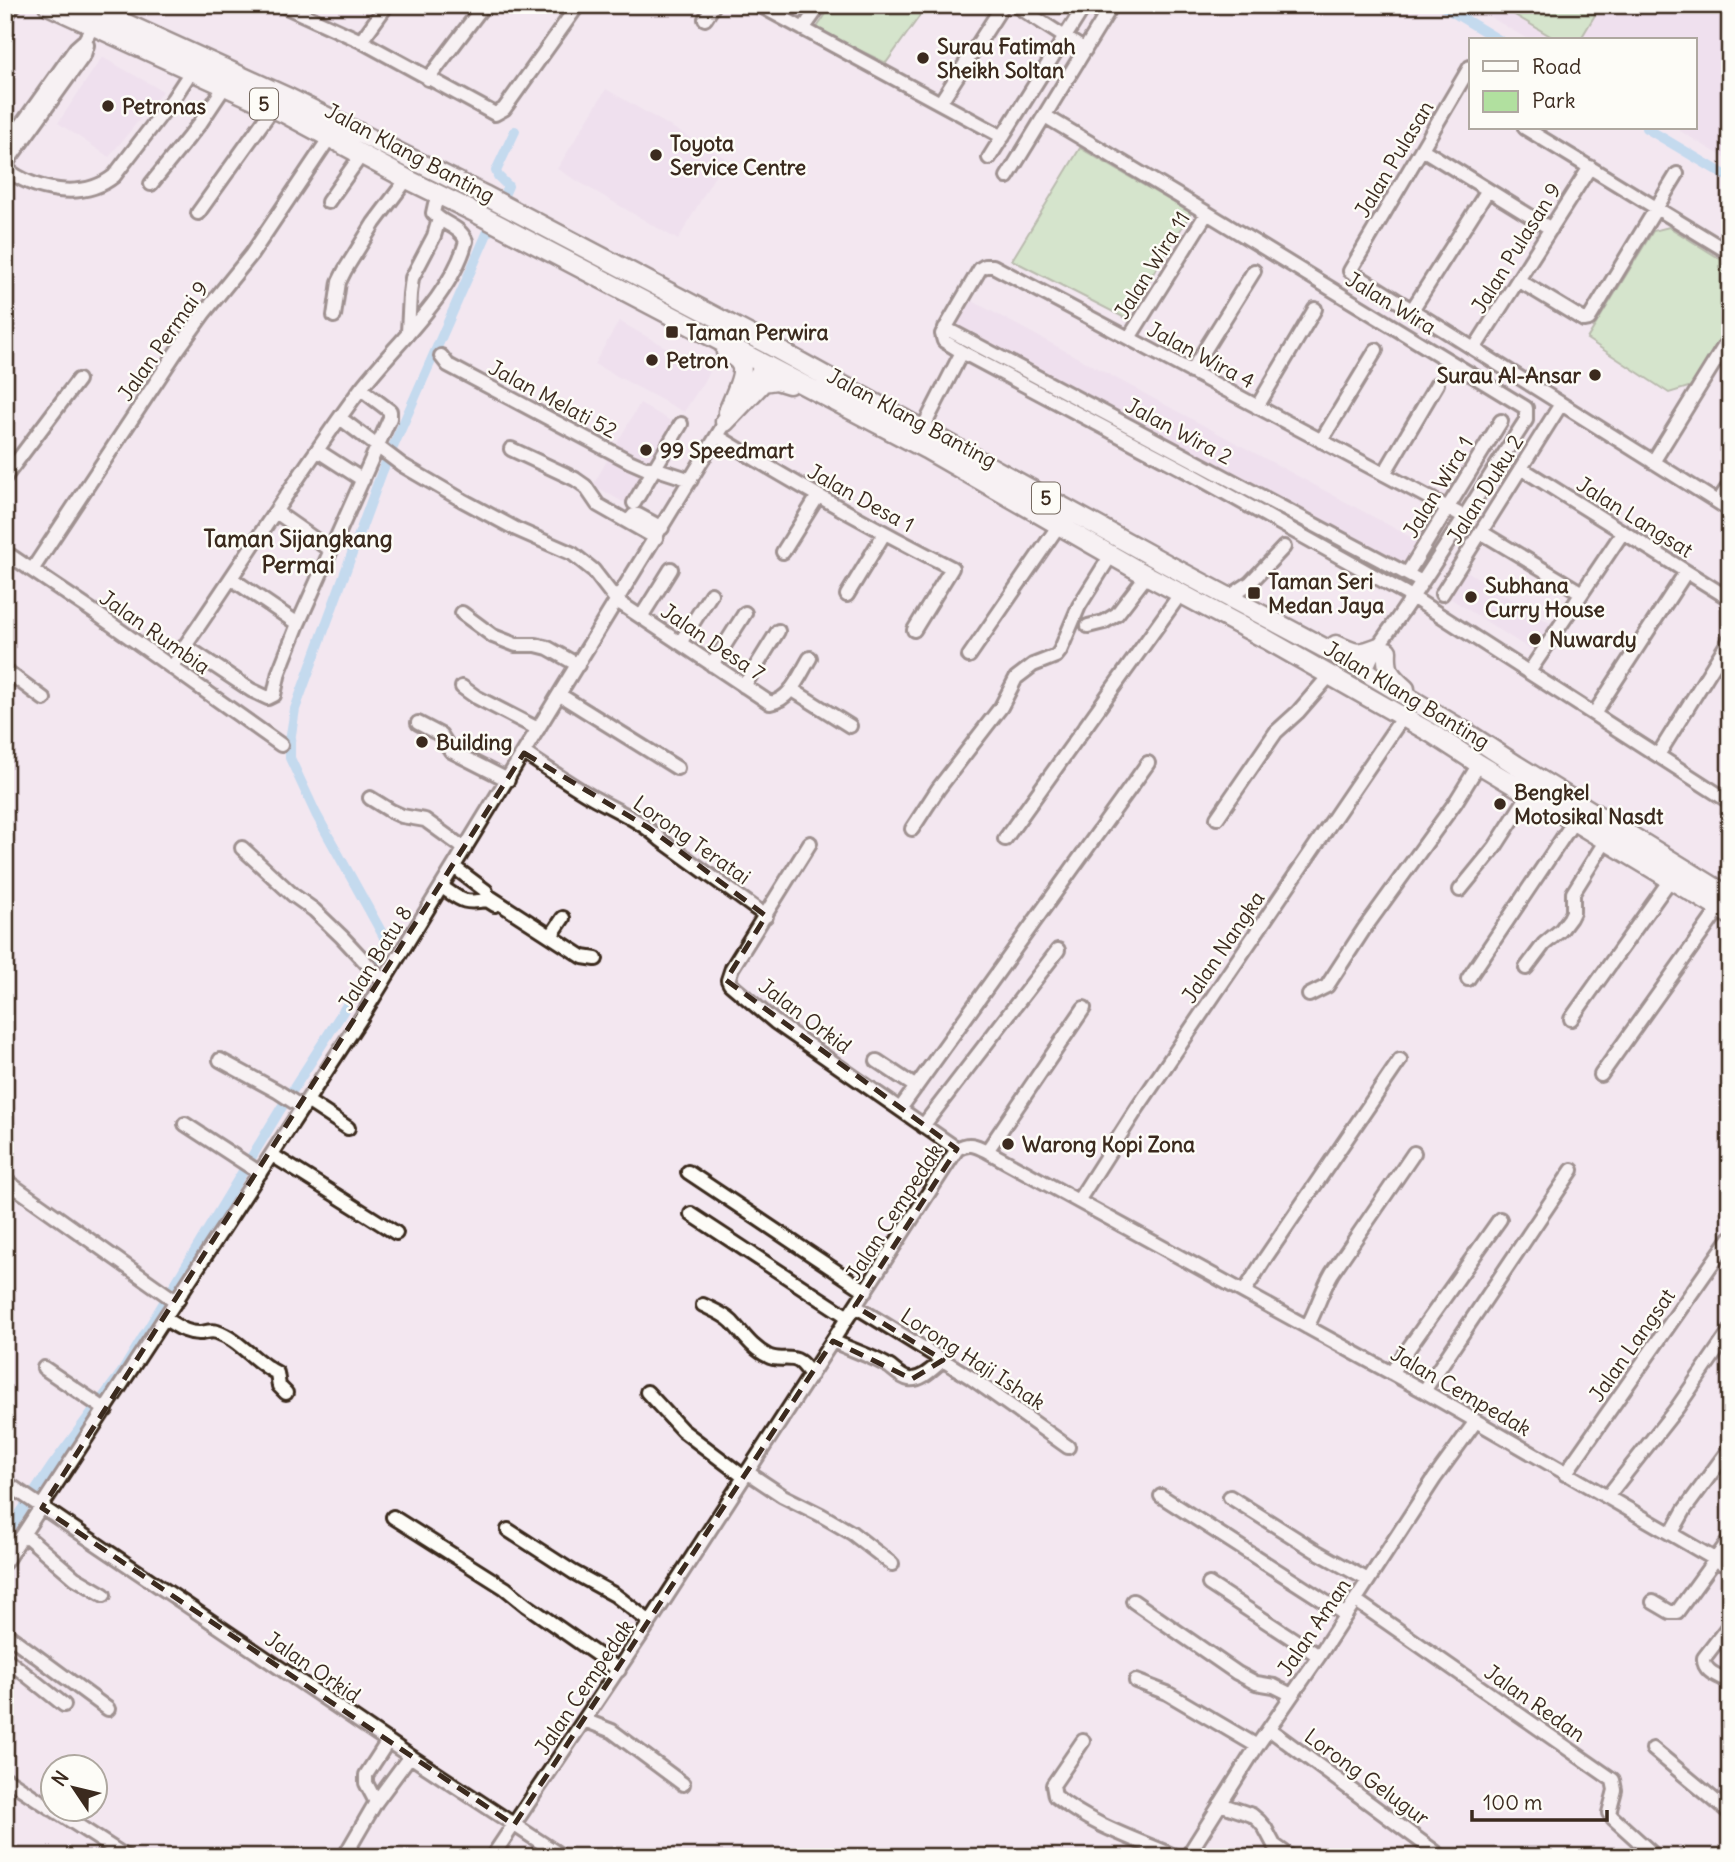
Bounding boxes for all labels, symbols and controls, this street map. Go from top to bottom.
place label: Surau Fatimah Sheikh Soltan [937,33,1076,84]
legend [1469,38,1696,130]
marker: Surau Fatimah Sheikh Soltan [915,50,931,66]
text: Road [1532,53,1581,80]
text: Park [1532,87,1575,114]
road number: 5 [250,88,278,120]
place label: Petronas [122,93,207,120]
street label: Jalan Pulasan [1348,96,1440,222]
street label: Jalan Klang Banting [320,97,500,209]
marker: Petronas [100,98,116,114]
place label: Toyota Service Centre [670,130,806,181]
marker: Toyota Service Centre [648,147,664,163]
street label: Jalan Pulasan 9 [1465,178,1567,318]
street label: Jalan Wira 11 [1108,206,1196,324]
street label: Jalan Wira [1341,266,1441,340]
street label: Jalan Permai 9 [112,276,214,406]
street label: Jalan Wira 4 [1143,315,1259,395]
place label: Taman Perwira [686,319,828,346]
marker: Taman Perwira [664,324,680,340]
place label: Petron [666,347,729,374]
marker: Petron [644,352,660,368]
street label: Jalan Melati 52 [484,354,622,444]
street label: Jalan Klang Banting [822,362,1002,474]
place label: Surau Al-Ansar [1437,362,1581,389]
marker: Surau Al-Ansar [1587,367,1603,383]
street label: Jalan Wira 2 [1121,392,1237,470]
street label: Jalan Duku 2 [1441,430,1529,548]
street label: Jalan Wira 1 [1397,431,1479,543]
place label: 99 Speedmart [660,437,795,464]
marker: 99 Speedmart [638,442,654,458]
street label: Jalan Desa 1 [803,458,919,538]
street label: Jalan Langsat [1572,471,1698,563]
road number: 5 [1032,482,1060,513]
district label: Taman Sijangkang Permai [204,524,392,579]
place label: Taman Seri Medan Jaya [1268,568,1384,619]
place label: Subhana Curry House [1485,572,1605,623]
street label: Jalan Rumbia [95,584,215,680]
marker: Taman Seri Medan Jaya [1246,585,1262,601]
marker: Subhana Curry House [1463,589,1479,605]
street label: Jalan Desa 7 [656,597,770,687]
place label: Nuwardy [1549,626,1637,653]
marker: Nuwardy [1527,631,1543,647]
street label: Jalan Klang Banting [1319,635,1495,755]
place label: Building [436,729,512,756]
marker: Building [414,734,430,750]
place label: Bengkel Motosikal Nasdt [1514,779,1664,830]
street label: Lorong Teratai [628,790,756,890]
marker: Bengkel Motosikal Nasdt [1492,796,1508,812]
street label: Jalan Nangka [1176,886,1270,1008]
street label: Jalan Batu 8 [332,901,418,1015]
street label: Jalan Orkid [753,972,857,1060]
place label: Warong Kopi Zona [1022,1131,1195,1158]
marker: Warong Kopi Zona [1000,1136,1016,1152]
street label: Jalan Cempedak [840,1138,948,1286]
street label: Jalan Langsat [1583,1283,1681,1407]
street label: Lorong Haji Ishak [896,1302,1050,1416]
street label: Jalan Cempedak [1386,1340,1536,1442]
street label: Jalan Aman [1271,1573,1357,1681]
street label: Jalan Cempedak [529,1614,639,1760]
street label: Jalan Orkid [260,1625,366,1709]
street label: Jalan Redan [1479,1658,1591,1748]
street label: Lorong Gelugur [1299,1723,1435,1832]
north arrow [38,1754,108,1824]
text: N [46,1766,74,1791]
scale bar [1472,1778,1607,1822]
text: 100 m [1483,1789,1542,1816]

